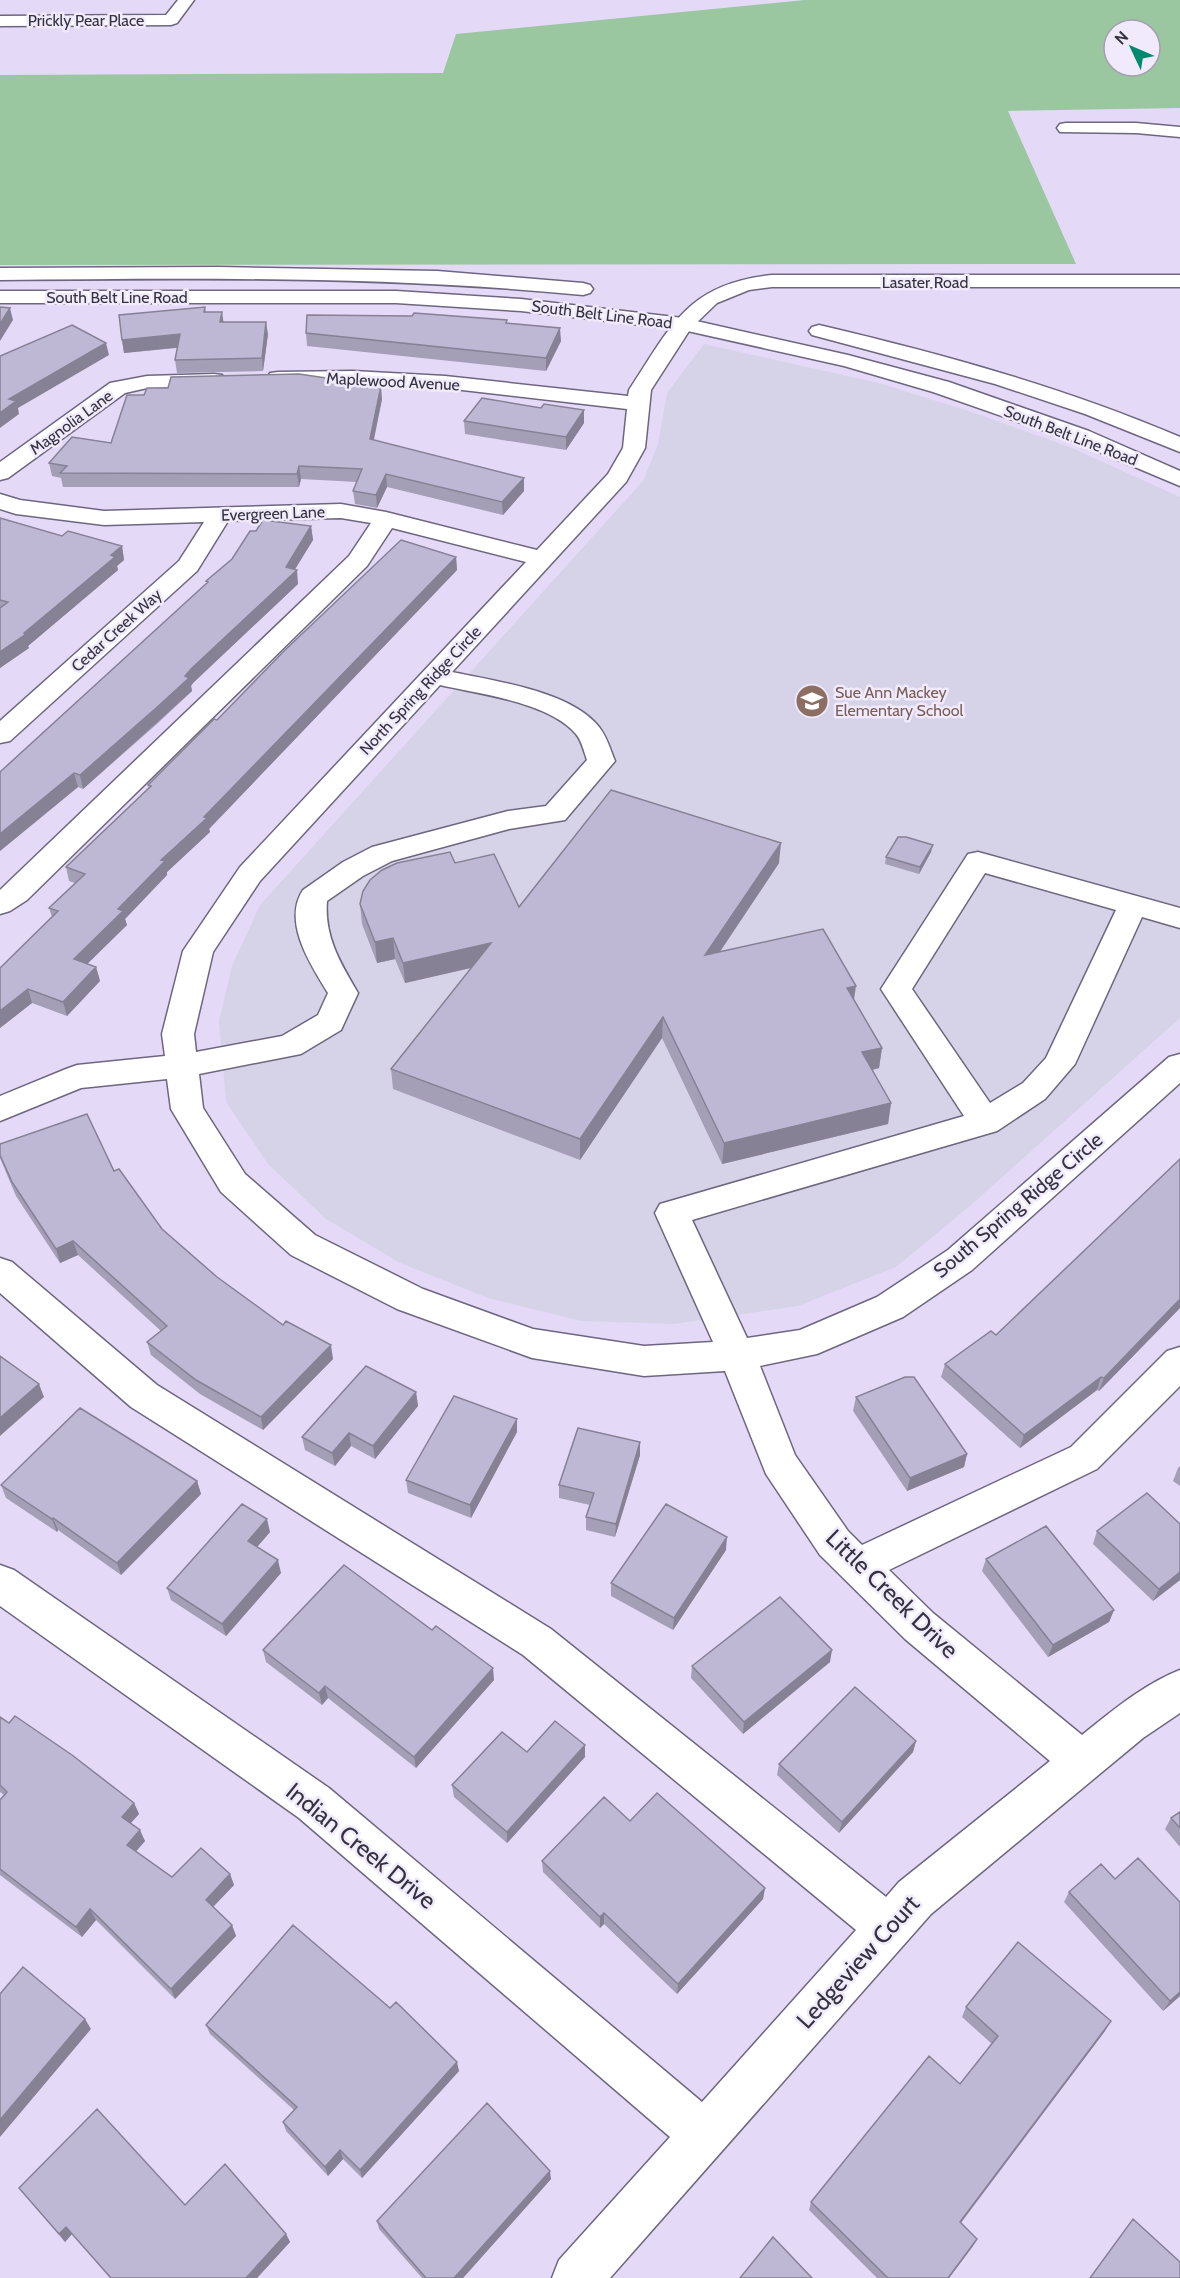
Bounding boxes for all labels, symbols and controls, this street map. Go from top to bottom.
street label: Prickly Pear Place [28,11,144,30]
north arrow [1102,18,1162,78]
text: N [1111,27,1132,49]
street label: Lasater Road [882,273,968,292]
street label: South Belt Line Road [46,288,188,307]
street label: South Belt Line Road [531,296,673,333]
street label: Maplewood Avenue [326,369,460,394]
street label: Magnolia Lane [26,386,116,459]
street label: South Belt Line Road [1001,401,1140,470]
street label: Evergreen Lane [221,502,325,525]
street label: Cedar Creek Way [67,585,165,676]
street label: North Spring Ridge Circle [356,622,485,759]
school or university icon: Sue Ann Mackey Elementary School [794,683,830,719]
place label: Sue Ann Mackey Elementary School [835,683,963,720]
street label: South Spring Ridge Circle [929,1127,1107,1283]
street label: Little Creek Drive [820,1523,965,1664]
street label: Indian Creek Drive [280,1776,442,1915]
street label: Ledgeview Court [790,1889,925,2034]

